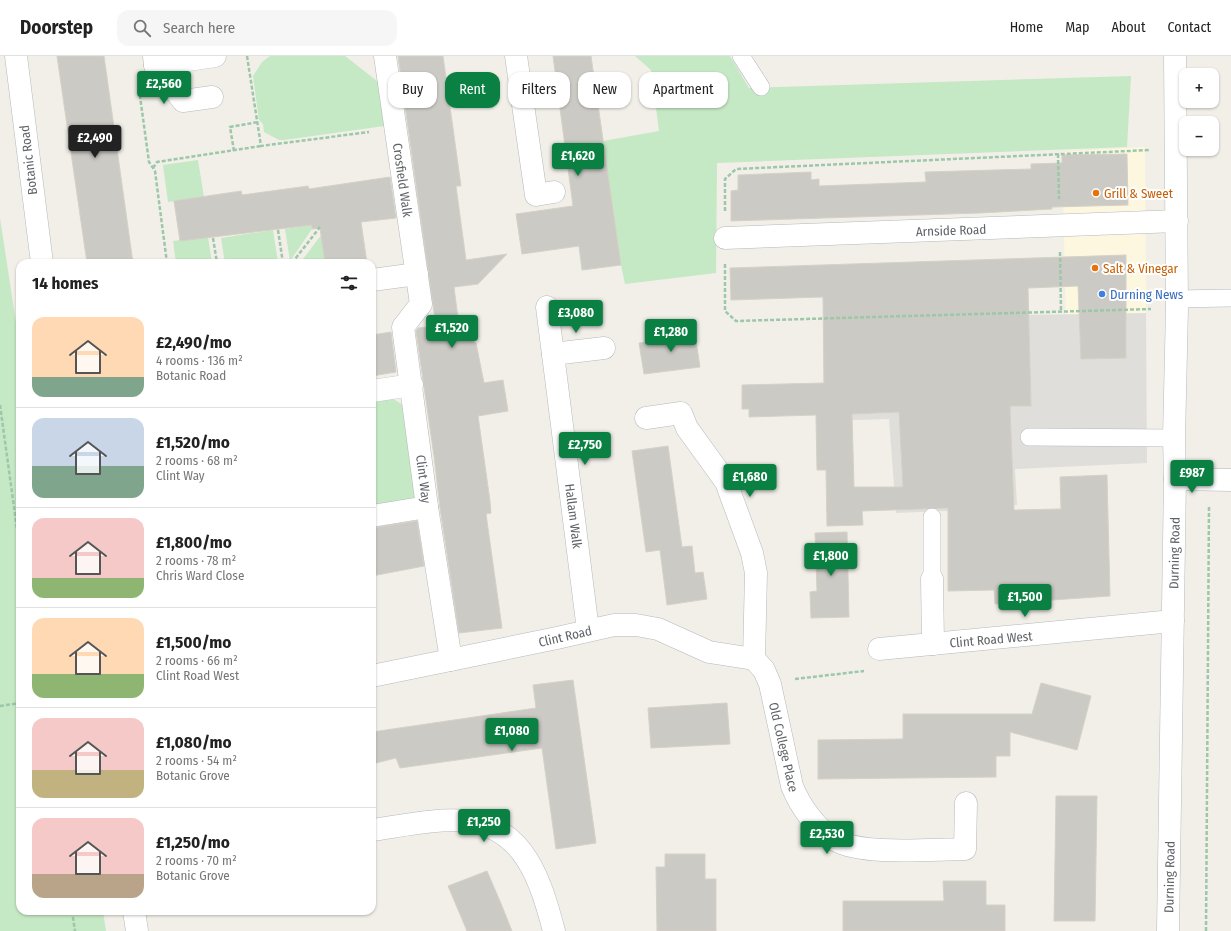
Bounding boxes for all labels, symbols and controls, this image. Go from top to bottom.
search box [117,10,397,46]
text: Doorstep [20,16,93,39]
icon: search [131,17,153,39]
text: Search here [163,19,235,37]
text: Home [1010,19,1043,36]
text: Map [1065,19,1089,36]
text: About [1111,19,1146,36]
text: Contact [1168,19,1211,36]
map controls [1179,68,1219,156]
button: + [1179,68,1219,108]
pin: £2,560 [131,71,197,105]
chip: Buy [388,72,437,108]
chip: Rent [445,72,500,108]
chip: Filters [508,72,570,108]
chip: New [578,72,631,108]
chip: Apartment [639,72,728,108]
text: £2,560 [146,76,182,91]
button: − [1179,116,1219,156]
street label: Botanic Road [17,124,40,196]
pin: £2,490 [62,125,128,159]
text: £2,490 [77,130,113,145]
street label: Crosfield Walk [390,142,415,219]
pin: £1,620 [545,143,611,177]
text: £1,620 [561,148,595,163]
place label: Grill & Sweet [1104,186,1174,201]
marker: Grill & Sweet [1091,188,1101,198]
street label: Arnside Road [916,222,986,239]
place label: Salt & Vinegar [1103,261,1179,276]
marker: Salt & Vinegar [1090,263,1100,273]
icon: filters [338,272,360,294]
text: 14 homes [32,273,99,294]
place label: Durning News [1110,287,1184,302]
marker: Durning News [1097,289,1107,299]
pin: £3,080 [543,300,609,334]
text: £3,080 [558,305,594,320]
pin: £1,520 [419,315,485,349]
pin: £1,280 [638,319,704,353]
text: £1,520 [435,320,469,335]
text: £1,280 [654,324,688,339]
text: £2,490/mo [156,332,232,353]
icon: home [64,333,112,381]
text: 4 rooms · 136 m² [156,353,243,368]
text: Botanic Road [156,368,226,383]
text: £1,520/mo [156,432,230,453]
pin: £2,750 [552,432,618,466]
icon: home [64,434,112,482]
text: £2,750 [568,437,602,452]
text: 2 rooms · 68 m² [156,453,238,468]
street label: Clint Way [413,454,434,504]
pin: £987 [1168,460,1216,494]
pin: £1,680 [717,464,783,498]
text: £987 [1179,465,1205,480]
text: Clint Way [156,468,205,483]
text: £1,680 [733,469,768,484]
street label: Hallam Walk [562,483,585,550]
street label: Durning Road [1166,517,1183,589]
text: £1,800/mo [156,532,232,553]
icon: home [64,534,112,582]
pin: £1,800 [798,543,864,577]
text: £1,800 [813,548,849,563]
text: 2 rooms · 78 m² [156,553,236,568]
text: Chris Ward Close [156,568,244,583]
pin: £1,500 [992,584,1058,618]
text: £1,500 [1007,589,1043,604]
street label: Clint Road [537,623,593,650]
street label: Clint Road West [949,628,1034,651]
text: £1,500/mo [156,632,231,653]
icon: home [64,634,112,682]
text: 2 rooms · 66 m² [156,653,238,668]
text: Clint Road West [156,668,239,683]
street label: Old College Place [766,701,801,793]
pin: £1,080 [479,718,545,752]
text: £1,080 [494,723,530,738]
text: £1,080/mo [156,732,232,753]
icon: home [64,734,112,782]
text: 2 rooms · 54 m² [156,753,237,768]
text: Botanic Grove [156,768,230,783]
pin: £1,250 [451,809,517,843]
text: £1,250 [467,814,501,829]
pin: £2,530 [794,821,860,855]
text: £2,530 [810,826,844,841]
text: £1,250/mo [156,832,230,853]
icon: home [64,834,112,882]
street label: Durning Road [1161,841,1178,913]
text: 2 rooms · 70 m² [156,853,237,868]
text: Botanic Grove [156,868,230,883]

